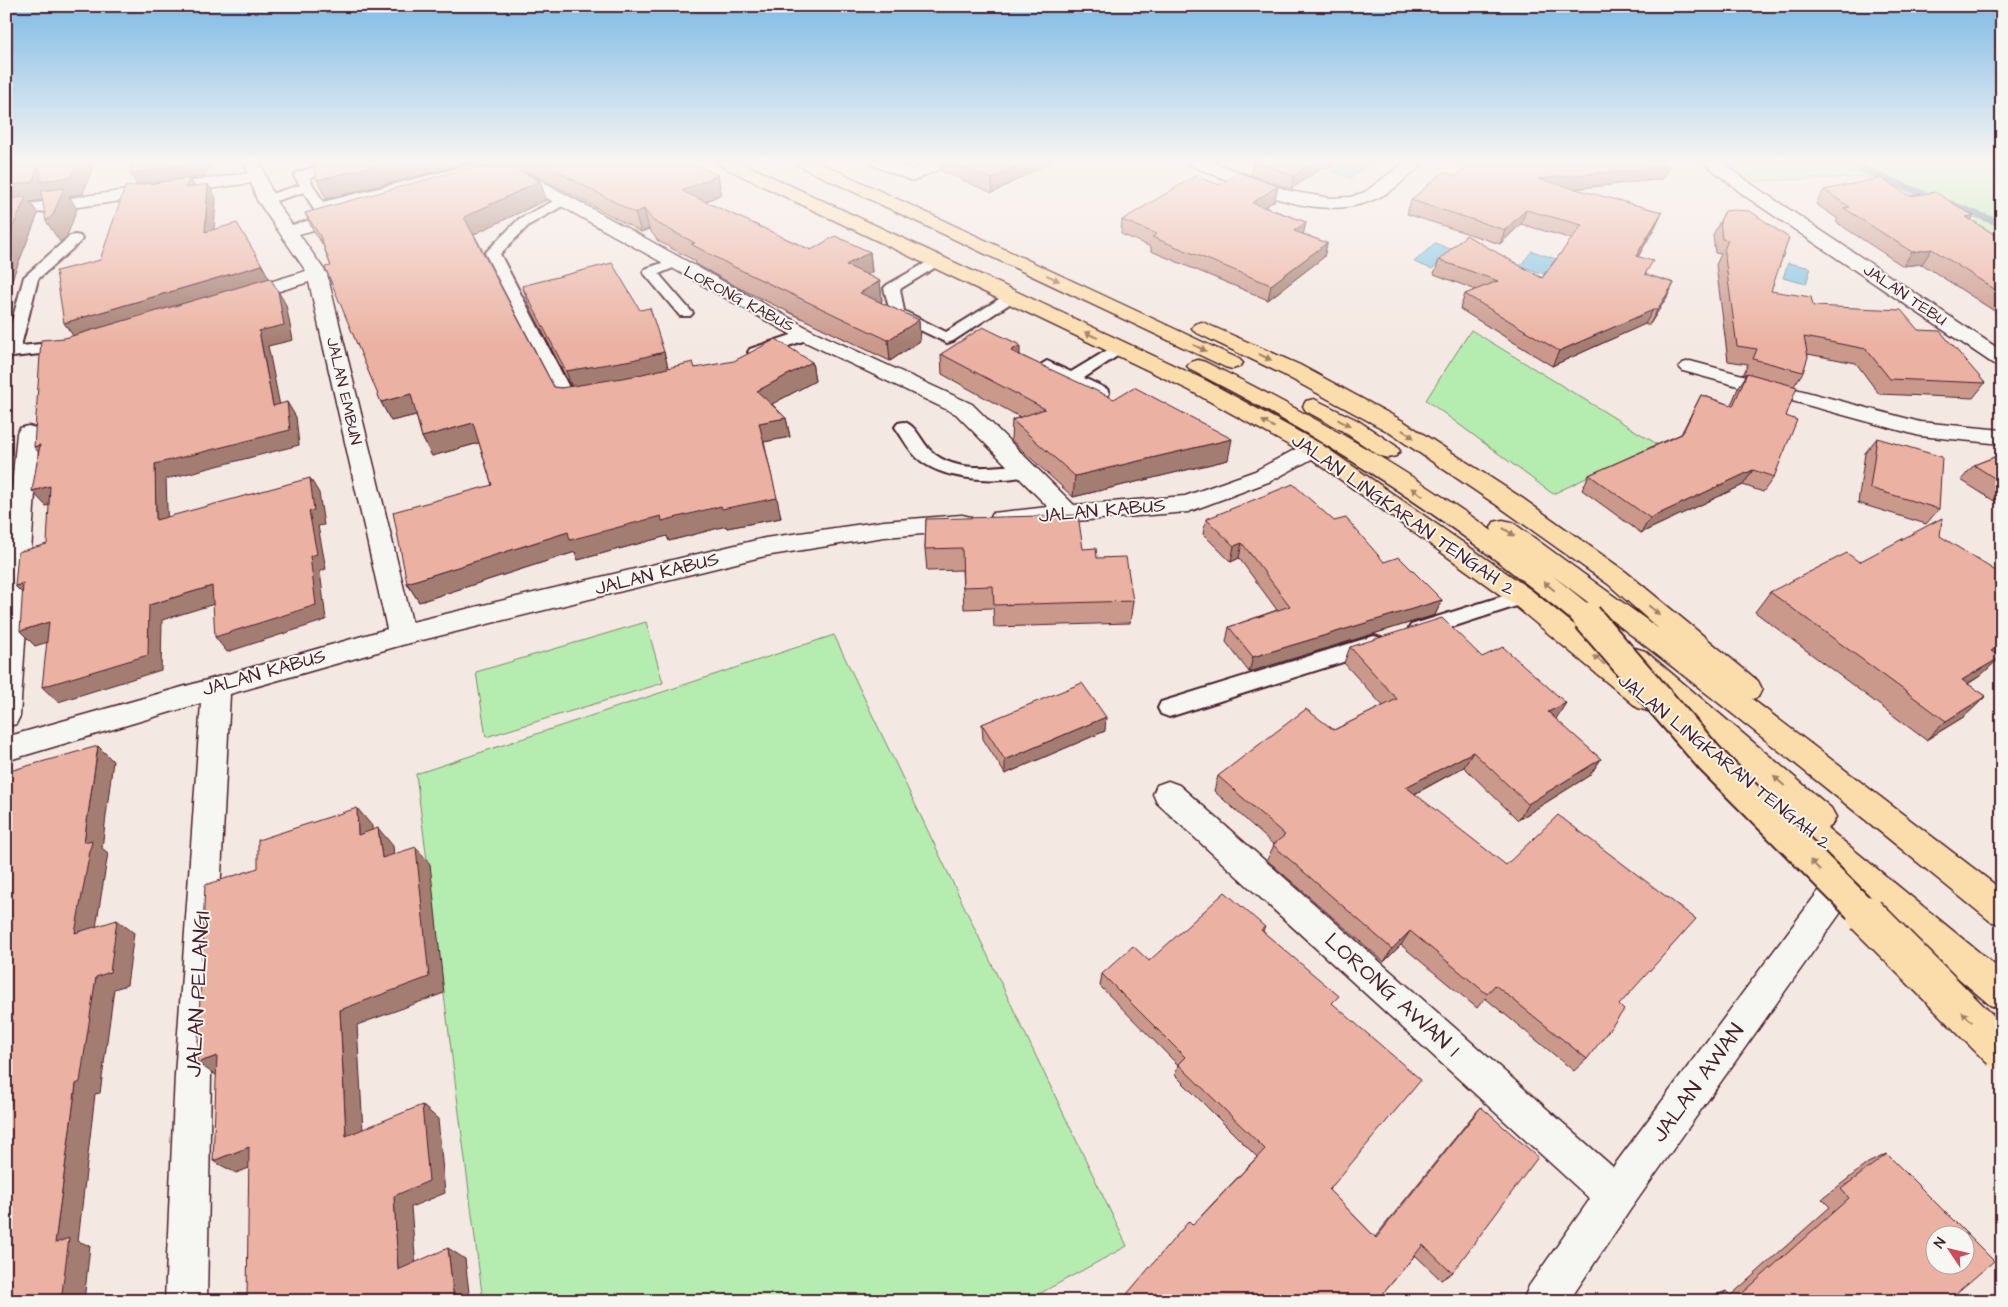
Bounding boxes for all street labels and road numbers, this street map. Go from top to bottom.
street label: JALAN TEBU [1859,259,1951,331]
street label: LORONG KABUS [680,261,798,337]
street label: JALAN EMBUN [321,335,367,447]
street label: JALAN LINGKARAN TENGAH 2 [1286,427,1520,603]
street label: JALAN KABUS [1037,492,1167,530]
street label: JALAN KABUS [592,546,722,602]
street label: JALAN KABUS [199,643,329,703]
street label: JALAN LINGKARAN TENGAH 2 [1612,667,1836,857]
street label: JALAN PELANGI [178,910,218,1078]
street label: LORONG AWAN 1 [1318,926,1467,1064]
street label: JALAN AWAN [1644,1017,1752,1149]

